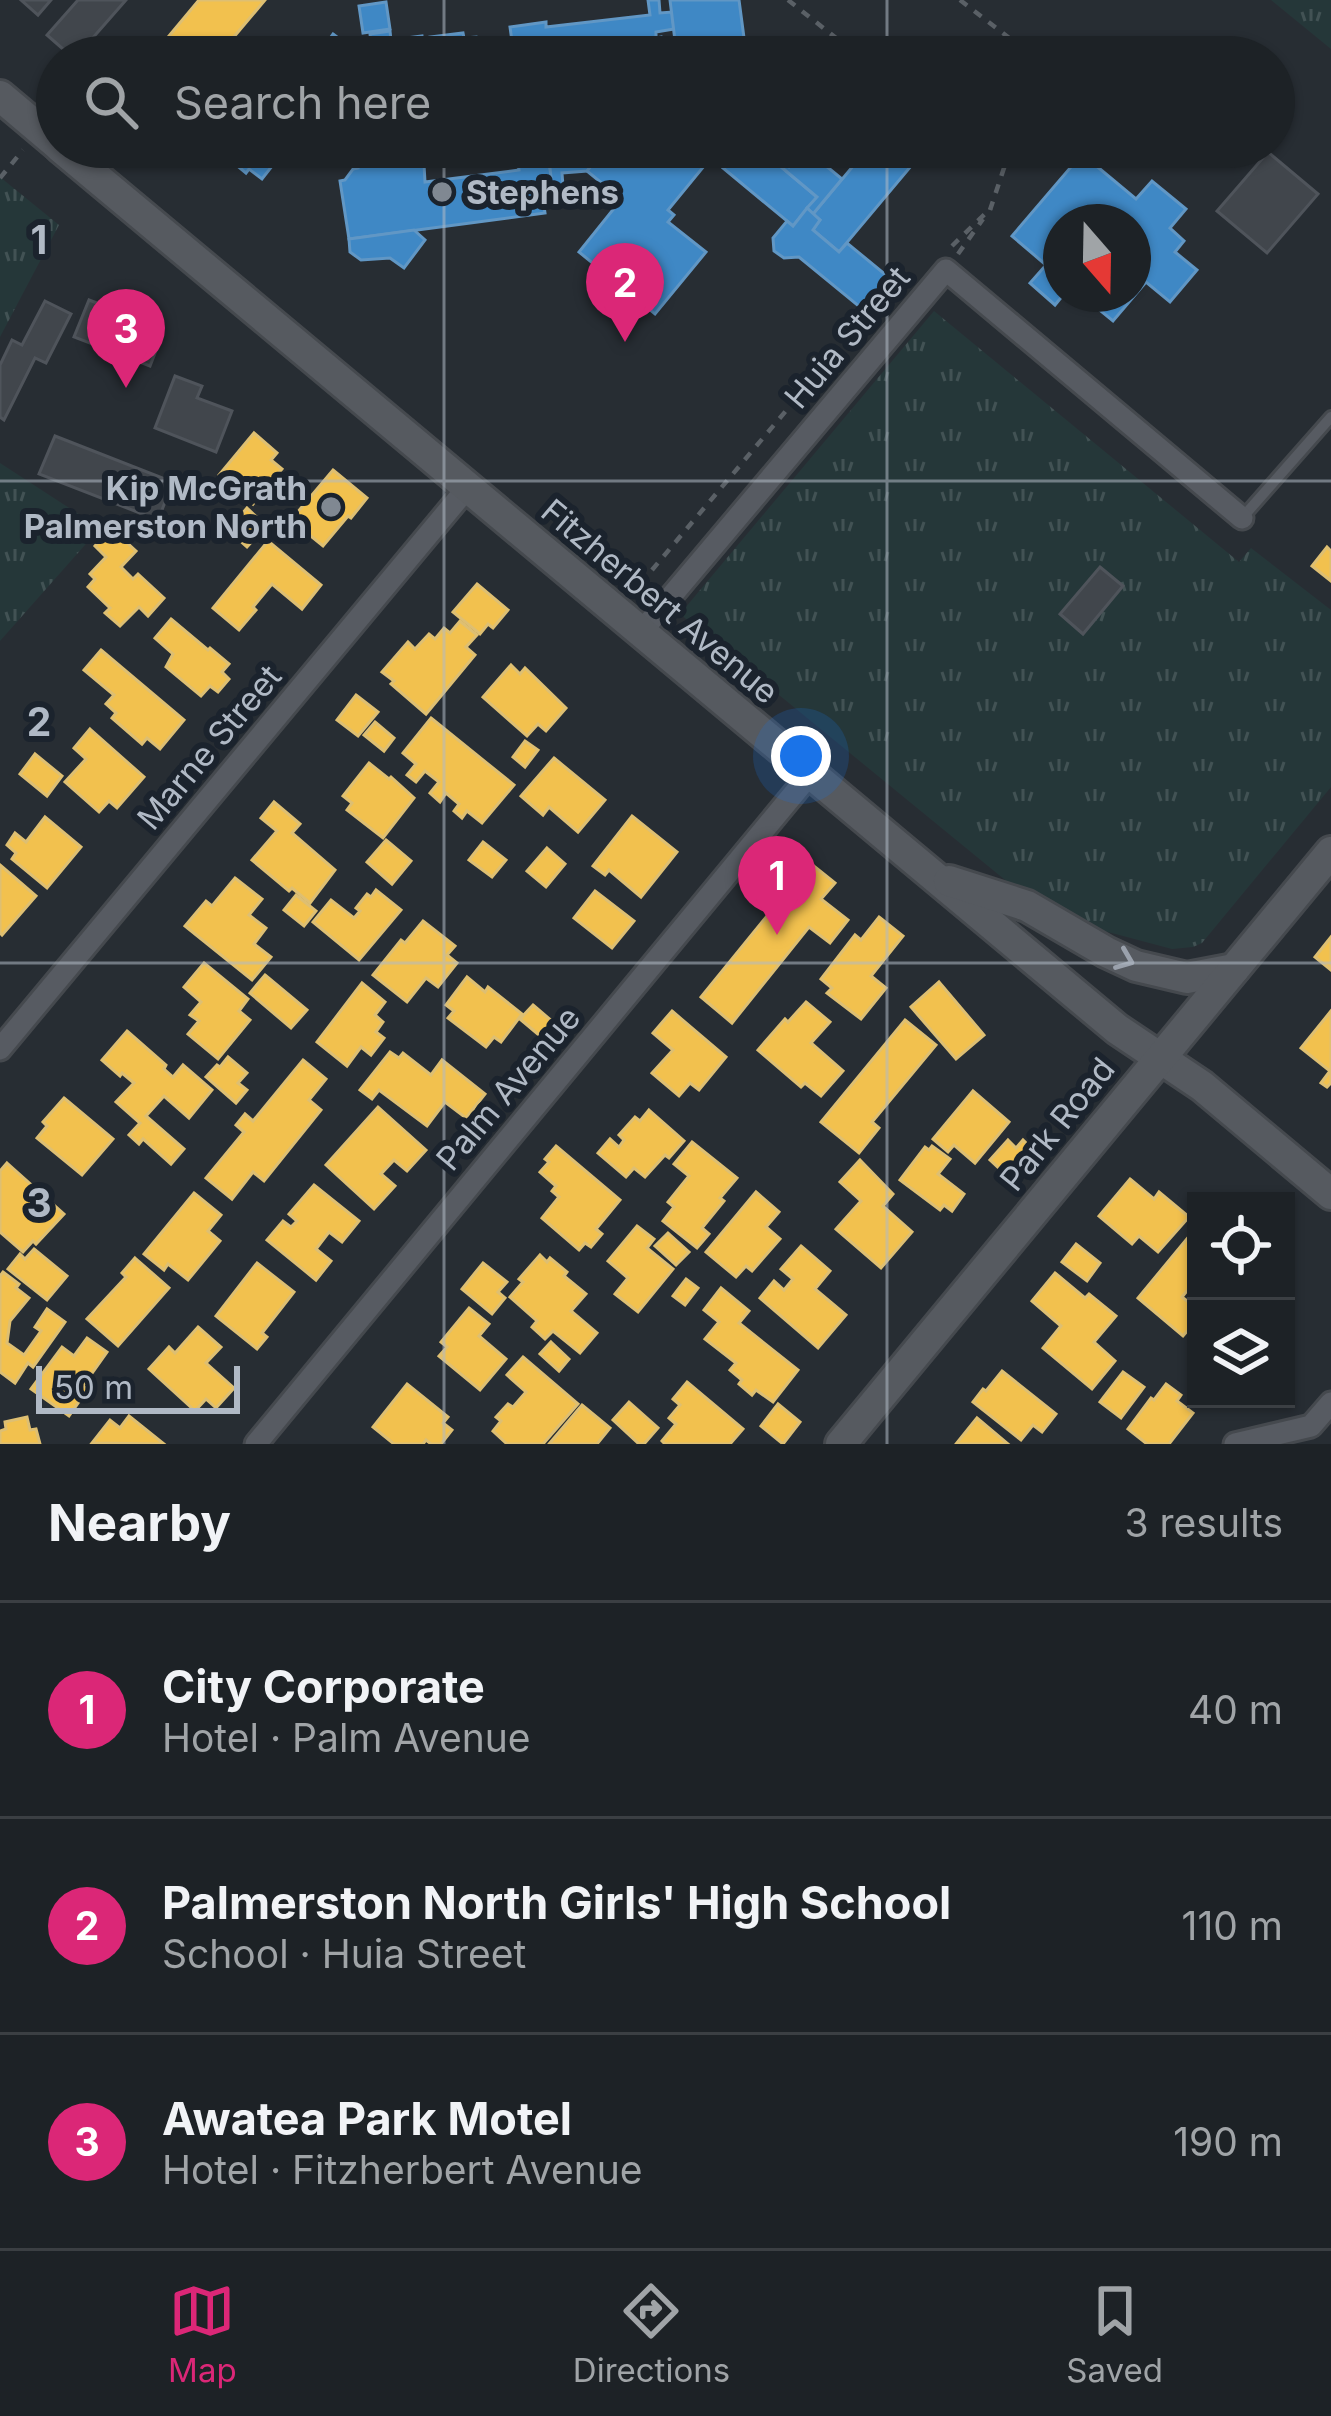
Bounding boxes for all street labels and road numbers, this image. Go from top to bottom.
street label: Huia Street [776,258,918,416]
street label: Fitzherbert Avenue [534,490,786,712]
street label: Marne Street [129,656,290,837]
street label: Palm Avenue [428,998,588,1178]
street label: Park Road [991,1049,1123,1199]

